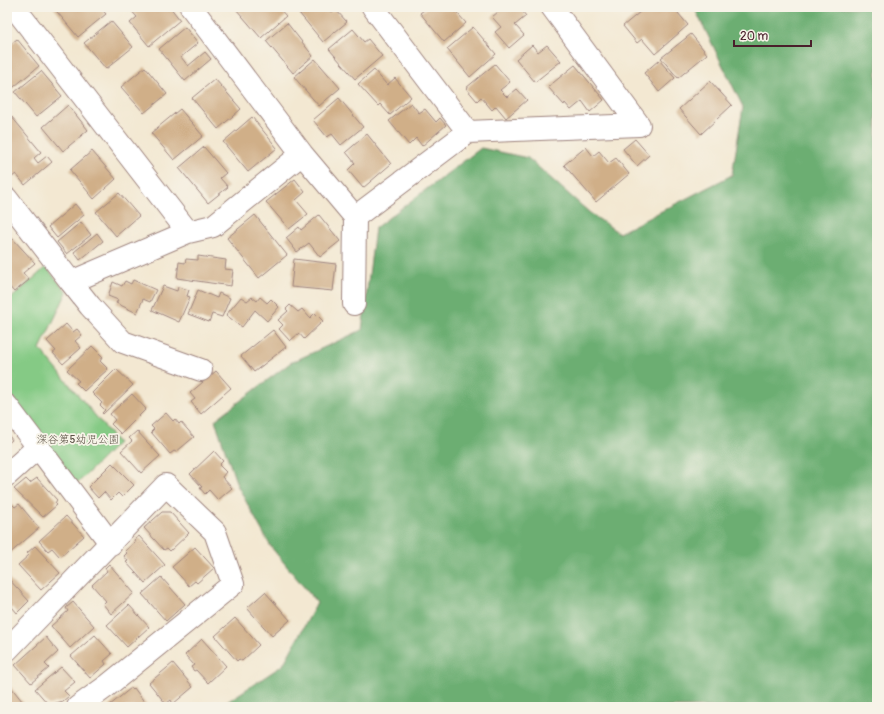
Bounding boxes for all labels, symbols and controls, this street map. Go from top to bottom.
scale bar [734,22,811,48]
text: 20 m [740,29,769,44]
park label: 深谷第5幼児公園 [37,433,119,446]

